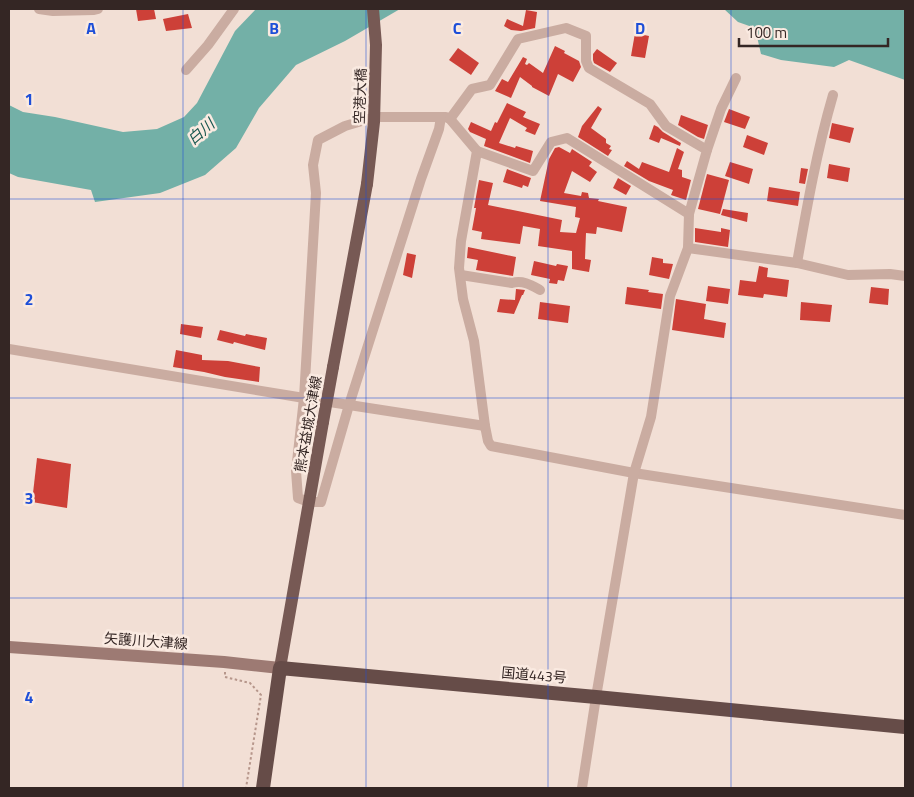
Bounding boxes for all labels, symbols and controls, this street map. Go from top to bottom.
scale bar [739,15,888,47]
text: A [86,16,96,40]
text: B [269,16,279,40]
text: C [453,16,462,40]
text: D [635,16,645,40]
text: 100 m [746,21,787,44]
street label: 空港大橋 [348,68,371,124]
text: 1 [25,87,33,111]
water label: 白川 [182,112,221,150]
text: 2 [25,287,33,311]
street label: 熊本益城大津線 [289,374,326,474]
text: 3 [25,486,33,510]
street label: 矢護川大津線 [103,627,189,654]
street label: 国道443号 [500,661,568,688]
text: 4 [25,685,34,709]

